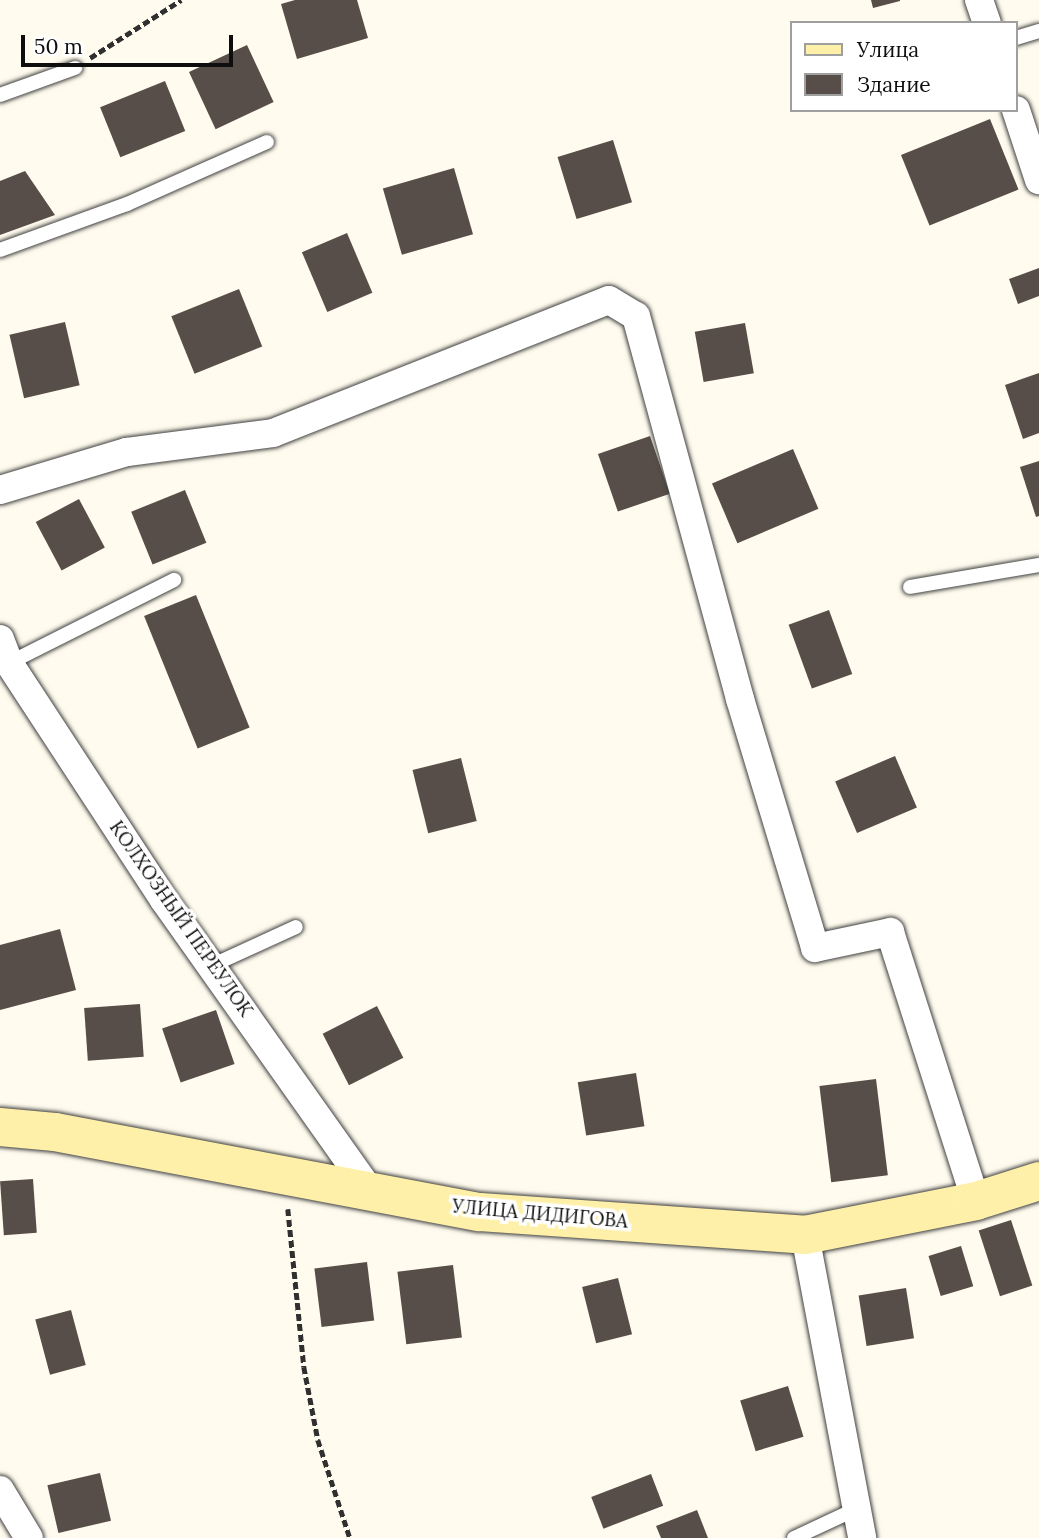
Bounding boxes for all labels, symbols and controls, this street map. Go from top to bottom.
scale bar [24,21,236,65]
legend [790,21,1018,112]
text: 50 m [34,33,83,60]
text: Улица [857,36,919,63]
text: Здание [857,71,931,98]
street label: КОЛХОЗНЫЙ ПЕРЕУЛОК [105,817,257,1021]
street label: УЛИЦА ДИДИГОВА [451,1195,629,1233]

